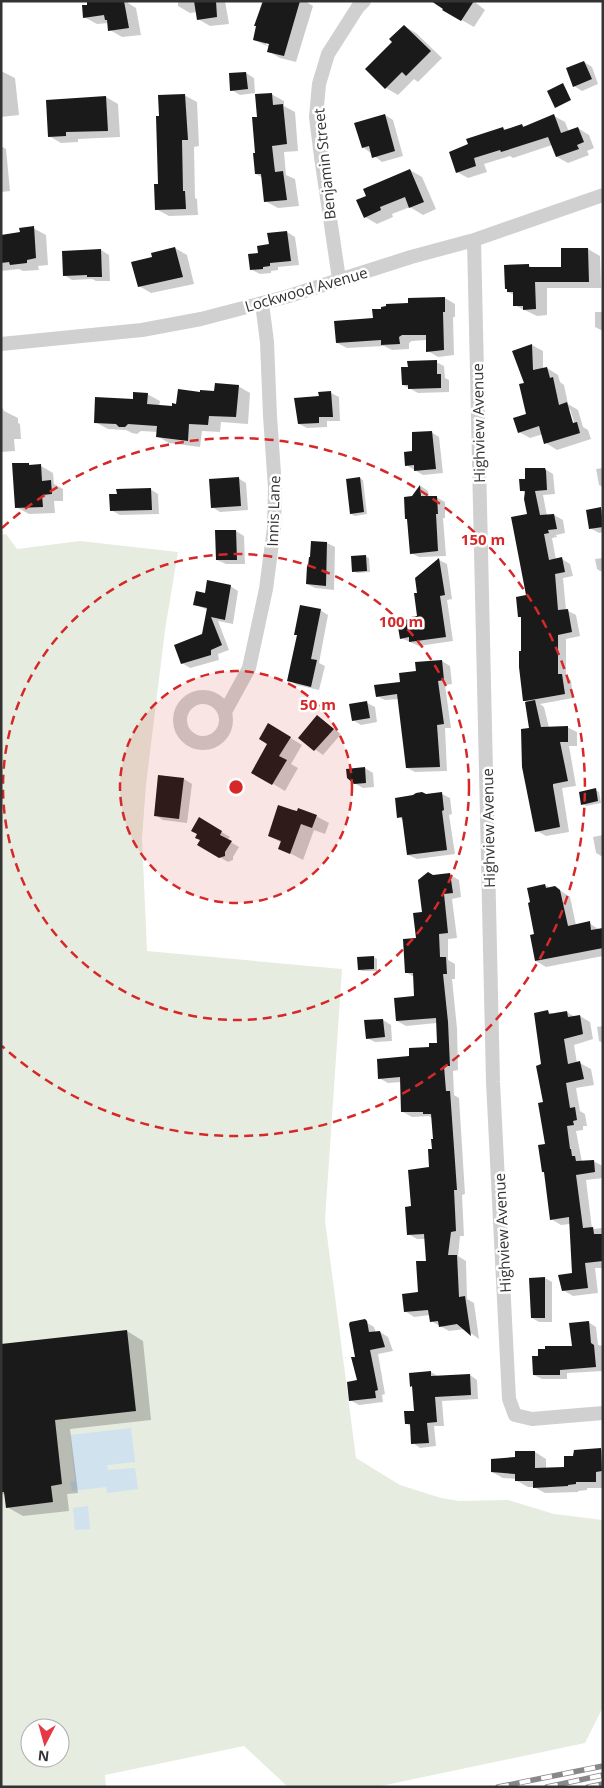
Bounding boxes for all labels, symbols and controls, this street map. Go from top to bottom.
street label: Benjamin Street [308,107,340,221]
street label: Lockwood Avenue [242,262,370,316]
street label: Highview Avenue [467,363,489,483]
street label: Innis Lane [262,475,284,547]
text: 150 m [461,529,505,549]
text: 100 m [379,611,423,631]
text: 50 m [300,694,336,714]
street label: Highview Avenue [477,768,499,888]
centre of rings [227,778,245,796]
street label: Highview Avenue [489,1173,515,1293]
north arrow [20,1718,70,1768]
text: N [37,1746,50,1766]

